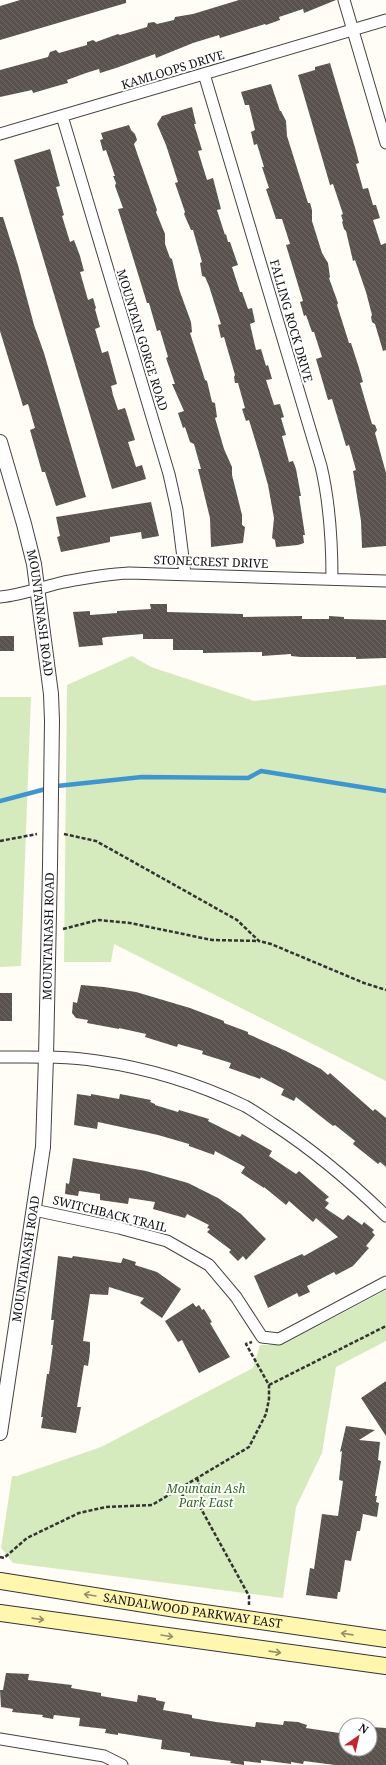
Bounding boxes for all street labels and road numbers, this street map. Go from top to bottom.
street label: KAMLOOPS DRIVE [119,46,226,93]
street label: FALLING ROCK DRIVE [266,258,317,384]
street label: MOUNTAIN GORGE ROAD [113,267,172,413]
street label: MOUNTAINASH ROAD [23,548,58,678]
street label: STONECREST DRIVE [153,551,269,572]
street label: MOUNTAINASH ROAD [38,872,58,1000]
street label: SWITCHBACK TRAIL [51,1191,169,1236]
street label: MOUNTAINASH ROAD [8,1194,44,1323]
street label: SANDALWOOD PARKWAY EAST [102,1589,284,1632]

